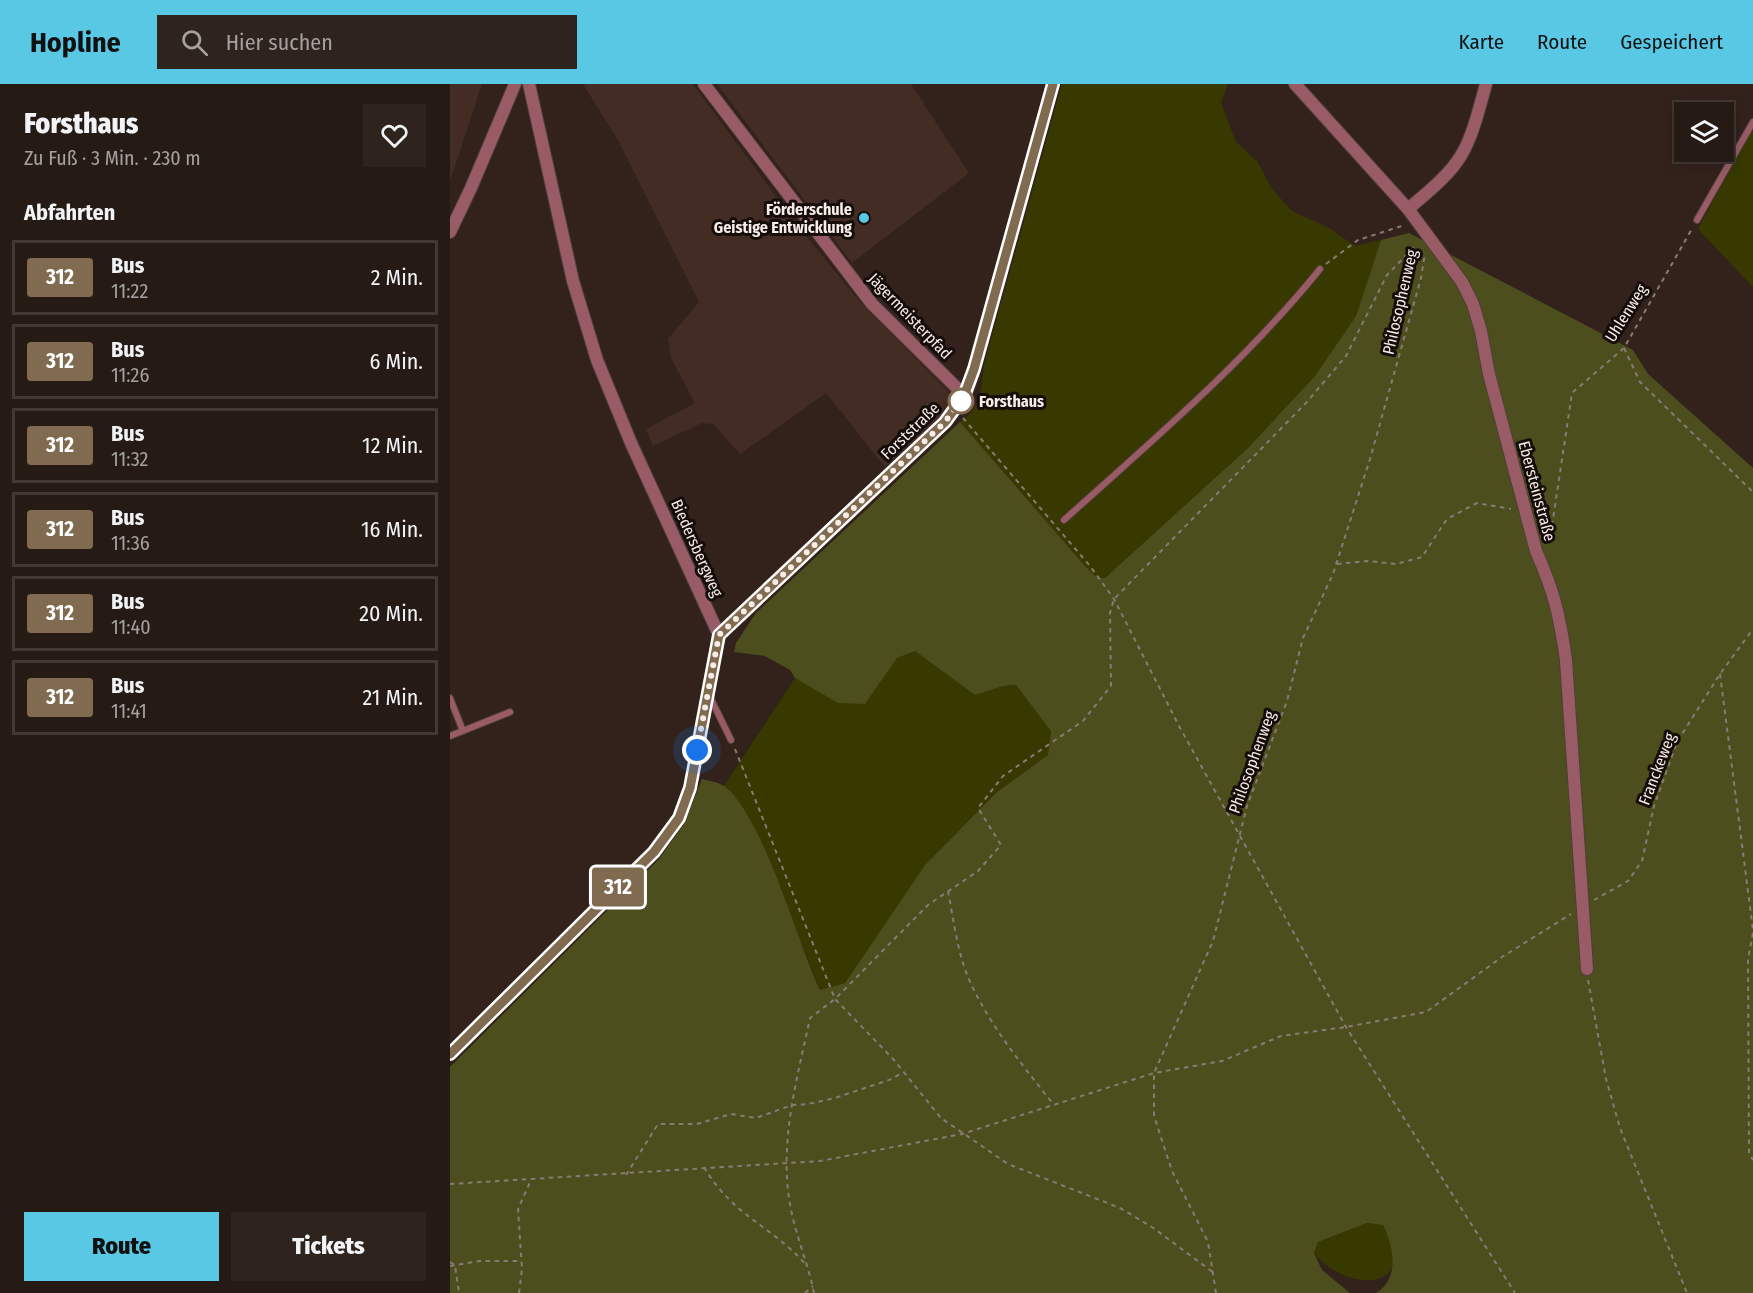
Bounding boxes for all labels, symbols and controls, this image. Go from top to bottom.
search box [157,15,577,69]
text: Hopline [30,26,121,59]
icon: search [178,26,211,59]
text: Hier suchen [226,29,333,56]
text: Karte [1459,29,1504,55]
text: Route [1537,29,1587,55]
text: Gespeichert [1620,29,1723,55]
map controls [1674,102,1734,162]
button: layers [1674,102,1734,162]
button: heart [363,104,426,167]
text: Forsthaus [24,107,138,140]
text: Zu Fuß · 3 Min. · 230 m [24,146,201,170]
text: Abfahrten [24,199,115,226]
place label: Förderschule Geistige Entwicklung [714,200,852,237]
marker: Förderschule Geistige Entwicklung [857,211,871,225]
street label: Philosophenweg [1379,247,1421,357]
text: Bus [111,252,144,279]
text: 312 [46,264,74,290]
text: 2 Min. [371,264,423,291]
street label: Jägermeisterpfad [864,269,956,363]
text: 11:22 [111,279,148,303]
street label: Uhlenweg [1601,280,1651,345]
text: Bus [111,336,144,363]
text: 312 [46,348,74,374]
text: 6 Min. [369,348,423,375]
text: 11:26 [111,363,149,387]
marker: Forsthaus [948,388,974,414]
place label: Forsthaus [979,392,1044,411]
street label: Forststraße [877,398,943,463]
text: Bus [111,420,144,447]
text: 312 [46,432,74,458]
text: 12 Min. [362,432,423,459]
street label: Ebersteinstraße [1515,439,1560,543]
text: 11:32 [111,447,148,471]
street label: Biedersbergweg [667,496,727,600]
text: Bus [111,504,144,531]
text: 312 [46,516,74,542]
text: 16 Min. [361,516,423,543]
text: 11:36 [111,531,150,555]
text: Bus [111,588,144,615]
text: 312 [46,600,74,626]
text: 20 Min. [359,600,423,627]
text: 11:40 [111,615,151,639]
text: Bus [111,672,144,699]
text: 312 [46,684,74,710]
text: 21 Min. [363,684,423,711]
text: 11:41 [111,699,147,723]
street label: Philosophenweg [1225,708,1279,816]
street label: Franckeweg [1635,730,1680,808]
your location [682,735,712,765]
line badge: 312 [584,868,652,906]
text: 312 [604,874,632,900]
button: Route [24,1212,219,1281]
button: Tickets [231,1212,426,1281]

